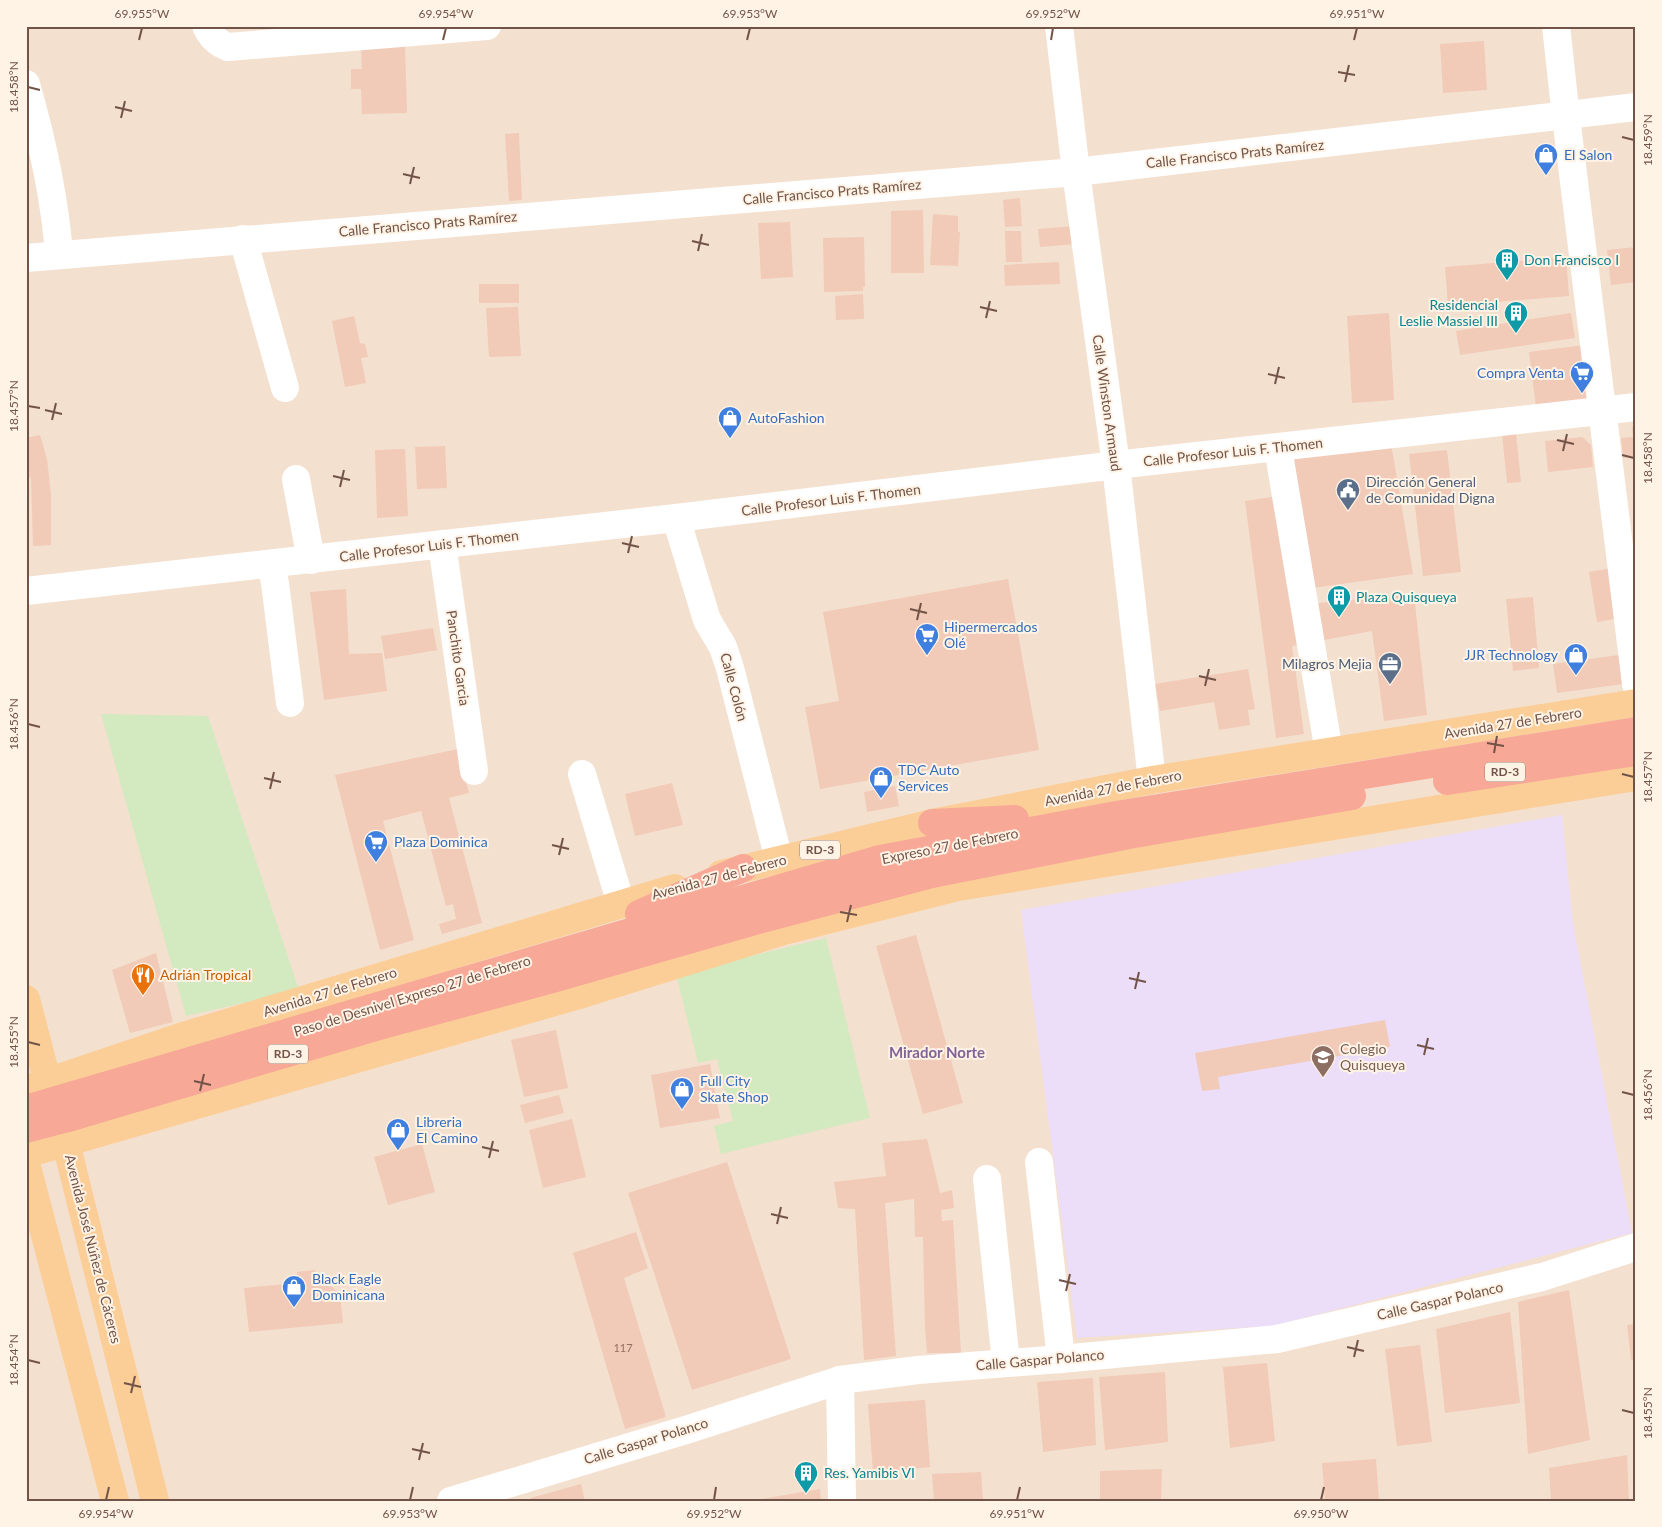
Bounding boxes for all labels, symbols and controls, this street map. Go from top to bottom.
text: 69.955°W [114,6,170,21]
text: 69.954°W [418,6,474,21]
text: 69.953°W [722,6,778,21]
text: 69.952°W [1025,6,1081,21]
text: 69.951°W [1329,6,1385,21]
text: 18.458°N [6,61,21,113]
text: 18.459°N [1640,114,1655,166]
street label: Calle Francisco Prats Ramírez [1145,136,1325,171]
shop icon: El Salon [1533,142,1559,176]
place label: El Salon [1564,146,1612,163]
street label: Calle Francisco Prats Ramírez [742,175,922,208]
street label: Calle Francisco Prats Ramírez [338,207,518,240]
building icon: Don Francisco I [1494,247,1520,281]
place label: Don Francisco I [1524,251,1619,268]
place label: Residencial Leslie Massiel III [1399,296,1498,329]
building icon: Residencial Leslie Massiel III [1503,300,1529,334]
street label: Calle Winston Armaud [1089,333,1126,472]
supermarket icon: Compra Venta [1569,360,1595,394]
place label: Compra Venta [1477,364,1564,381]
text: 18.457°N [6,380,21,432]
shop icon: AutoFashion [717,405,743,439]
place label: AutoFashion [748,409,825,426]
text: 18.458°N [1640,432,1655,484]
street label: Calle Profesor Luis F. Thomen [1142,434,1324,469]
place label: Dirección General de Comunidad Digna [1366,473,1495,506]
public building icon: Dirección General de Comunidad Digna [1335,477,1361,511]
street label: Calle Profesor Luis F. Thomen [740,480,922,519]
street label: Calle Profesor Luis F. Thomen [338,526,520,565]
building icon: Plaza Quisqueya [1326,584,1352,618]
place label: Plaza Quisqueya [1356,588,1457,605]
street label: Panchito Garcia [443,609,474,707]
place label: Hipermercados Olé [944,618,1037,651]
supermarket icon: Hipermercados Olé [914,622,940,656]
shop icon: JJR Technology [1563,642,1589,676]
place label: JJR Technology [1465,646,1559,663]
street label: Calle Colón [717,651,752,723]
office icon: Milagros Mejia [1377,651,1403,685]
place label: Milagros Mejia [1282,655,1372,672]
text: 18.456°N [6,698,21,750]
street label: Avenida 27 de Febrero [1443,703,1583,742]
text: 18.457°N [1640,751,1655,803]
place label: TDC Auto Services [898,761,959,794]
road number: RD-3 [1485,762,1525,782]
shop icon: TDC Auto Services [868,765,894,799]
street label: Avenida 27 de Febrero [1043,766,1183,809]
street label: Expreso 27 de Febrero [880,824,1020,867]
supermarket icon: Plaza Dominica [363,829,389,863]
place label: Plaza Dominica [394,833,488,850]
road number: RD-3 [800,840,840,860]
street label: Avenida 27 de Febrero [650,850,788,903]
street label: Paso de Desnivel Expreso 27 de Febrero [291,951,532,1040]
restaurant icon: Adrián Tropical [130,962,156,996]
street label: Avenida 27 de Febrero [261,963,399,1020]
place label: Adrián Tropical [160,966,251,983]
text: 18.455°N [6,1016,21,1068]
place label: Colegio Quisqueya [1340,1040,1405,1073]
district label: Mirador Norte [889,1043,985,1061]
road number: RD-3 [268,1044,308,1064]
school or university icon: Colegio Quisqueya [1310,1044,1336,1078]
text: 18.456°N [1640,1069,1655,1121]
place label: Full City Skate Shop [700,1072,769,1105]
shop icon: Full City Skate Shop [669,1076,695,1110]
place label: Libreria El Camino [416,1113,478,1146]
shop icon: Libreria El Camino [385,1117,411,1151]
street label: Avenida José Núñez de Cáceres [62,1153,125,1345]
place label: Black Eagle Dominicana [312,1270,385,1303]
shop icon: Black Eagle Dominicana [281,1274,307,1308]
street label: Calle Gaspar Polanco [1375,1278,1505,1323]
text: 18.454°N [6,1334,21,1386]
house number: 117 [613,1341,633,1354]
street label: Calle Gaspar Polanco [975,1345,1105,1374]
text: 18.455°N [1640,1387,1655,1439]
street label: Calle Gaspar Polanco [582,1414,710,1467]
building icon: Res. Yamibis VI [793,1460,819,1494]
place label: Res. Yamibis VI [824,1464,915,1481]
text: 69.954°W [78,1506,134,1521]
text: 69.953°W [382,1506,438,1521]
text: 69.952°W [686,1506,742,1521]
text: 69.951°W [989,1506,1045,1521]
text: 69.950°W [1293,1506,1349,1521]

